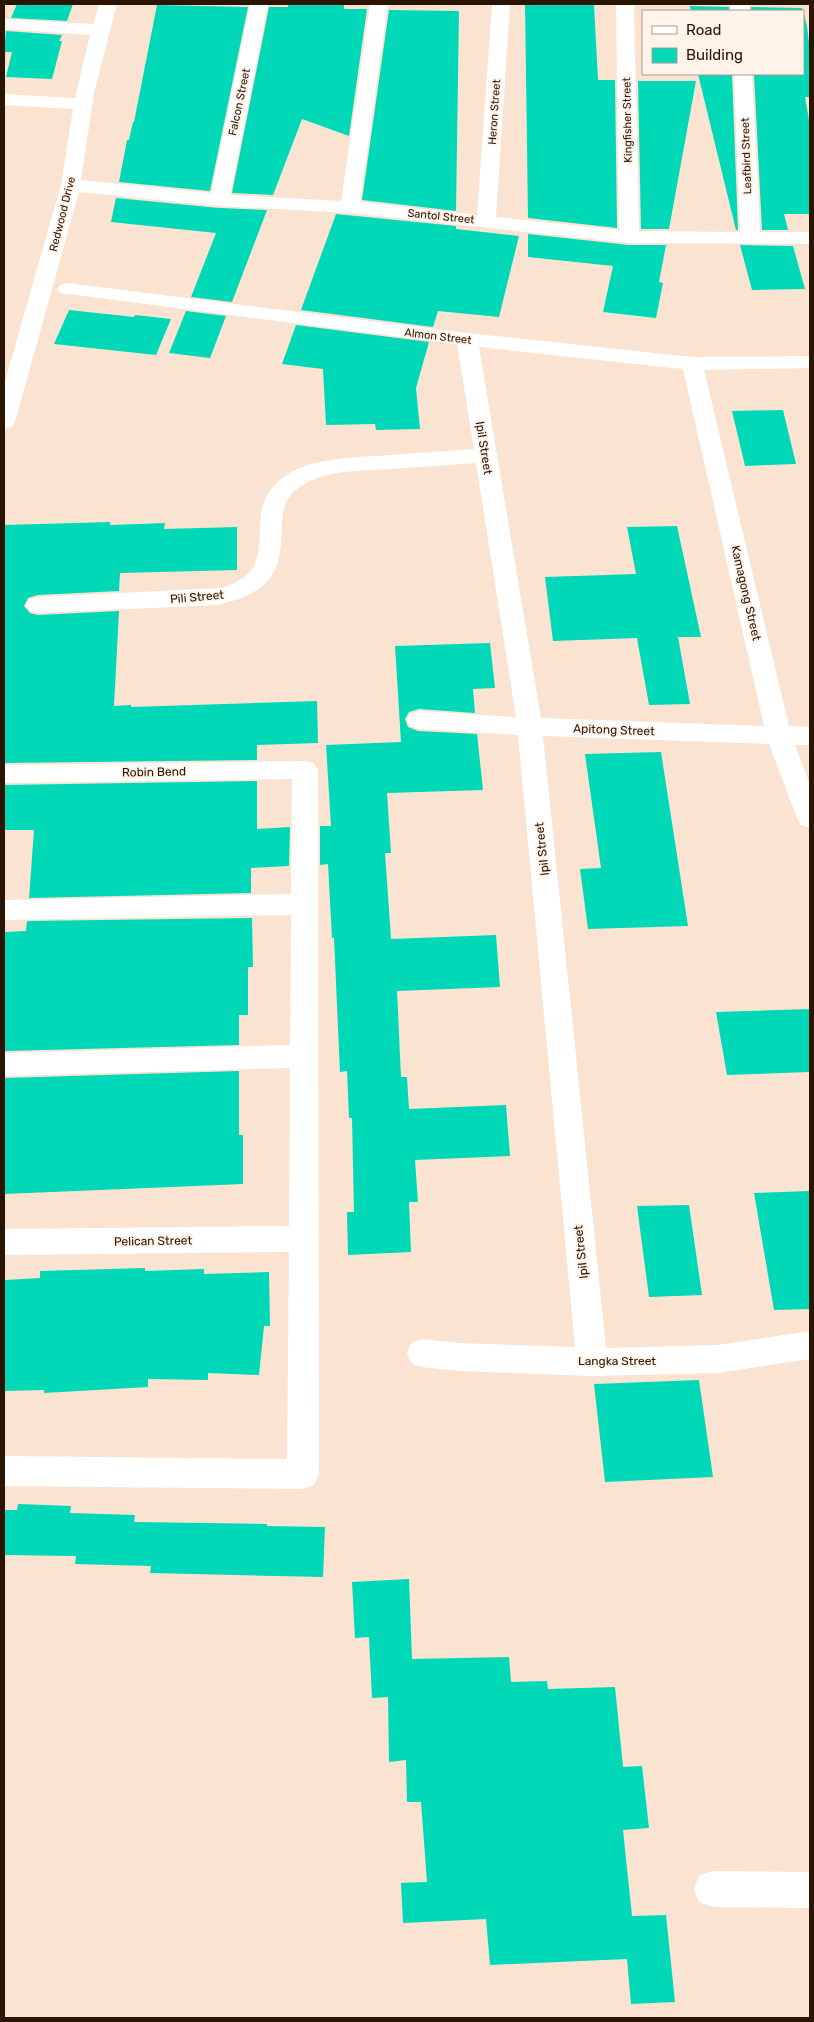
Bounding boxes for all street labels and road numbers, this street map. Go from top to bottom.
street label: Falcon Street [226,67,253,137]
street label: Kingfisher Street [620,76,635,163]
street label: Heron Street [486,78,503,145]
street label: Leafbird Street [739,117,754,195]
street label: Redwood Drive [47,175,78,253]
street label: Santol Street [407,207,476,227]
street label: Almon Street [404,326,473,347]
street label: Ipil Street [473,420,495,476]
street label: Kamagong Street [728,544,764,642]
street label: Pili Street [169,588,225,606]
street label: Apitong Street [573,722,655,738]
street label: Robin Bend [122,764,186,780]
street label: Ipil Street [532,821,552,877]
street label: Ipil Street [571,1224,591,1280]
street label: Pelican Street [114,1233,193,1249]
street label: Langka Street [578,1354,656,1368]

